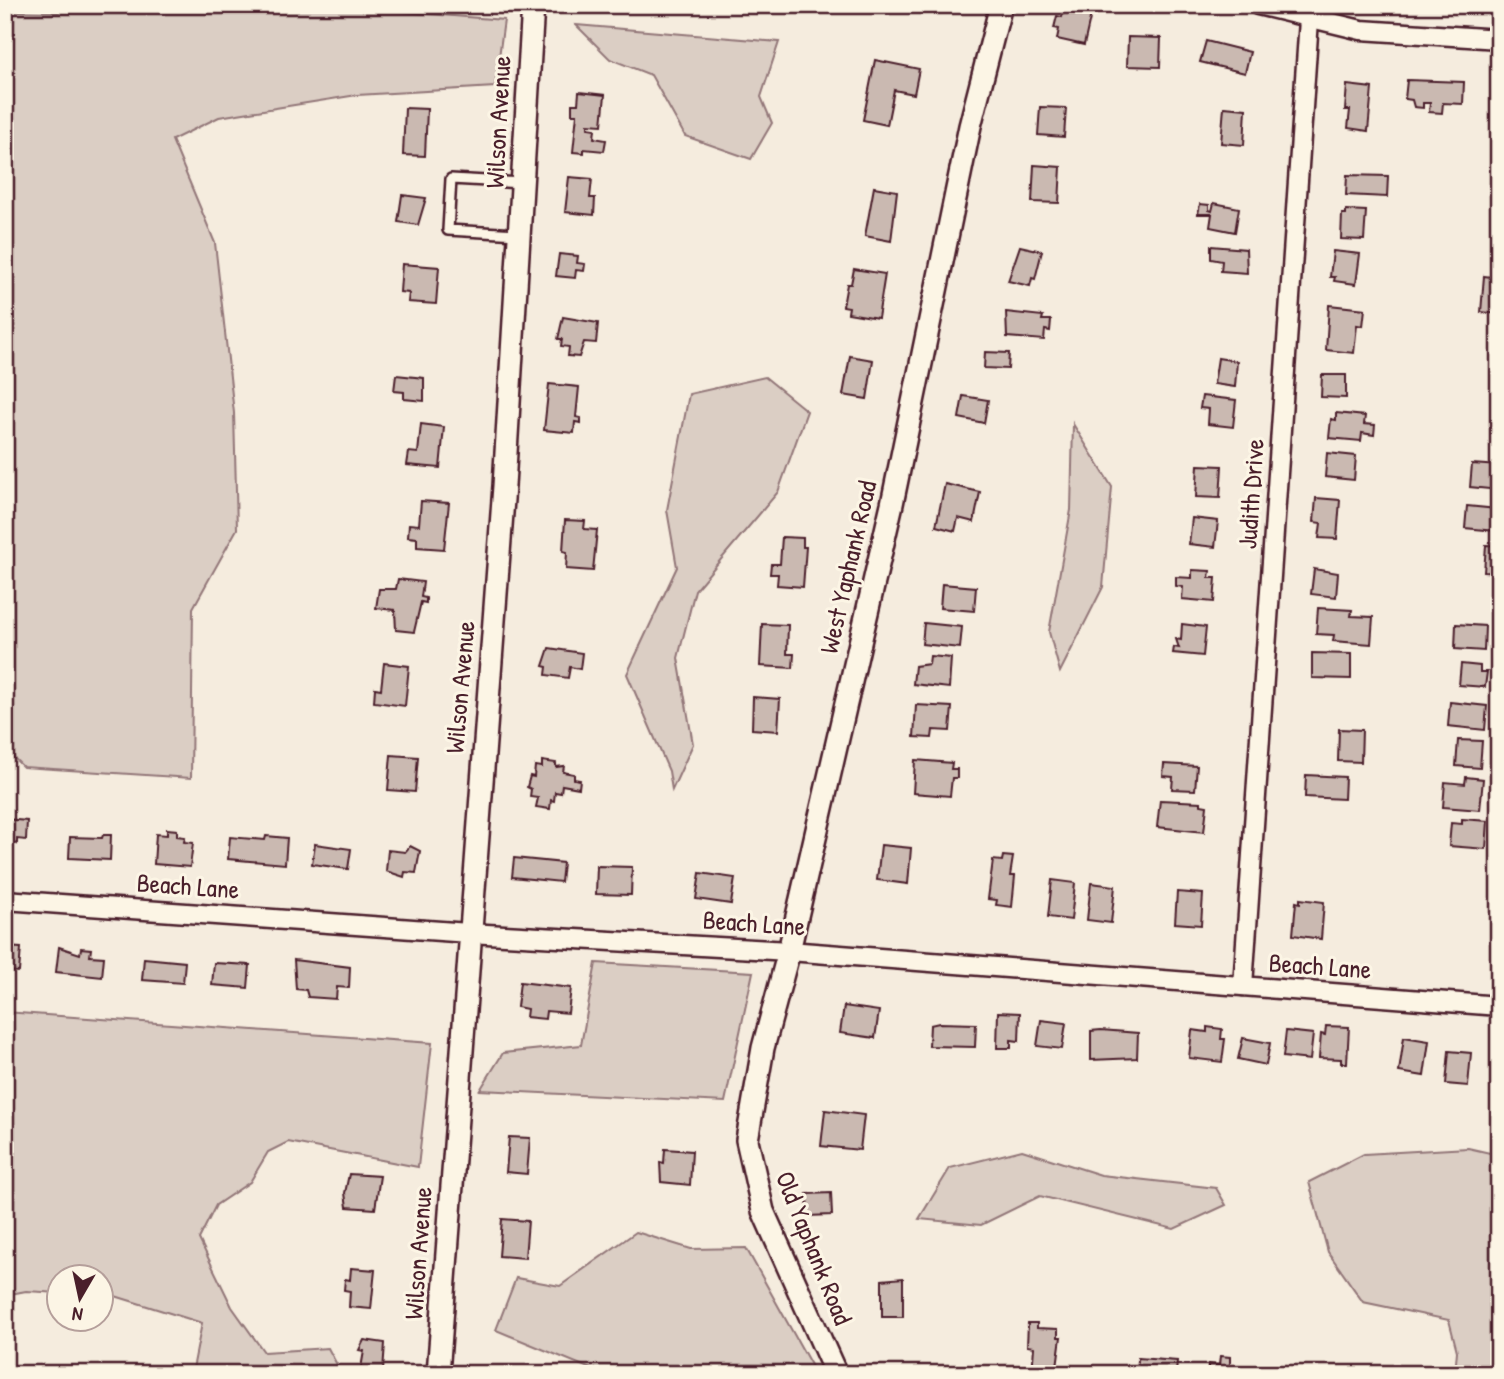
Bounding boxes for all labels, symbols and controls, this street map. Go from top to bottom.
street label: Wilson Avenue [477,55,518,189]
street label: Judith Drive [1229,437,1272,550]
street label: West Yaphank Road [811,477,884,657]
street label: Wilson Avenue [436,619,483,755]
street label: Beach Lane [136,864,240,907]
street label: Beach Lane [702,901,806,944]
street label: Beach Lane [1268,944,1372,987]
street label: Old Yaphank Road [768,1166,861,1330]
street label: Wilson Avenue [395,1185,440,1320]
north arrow [46,1264,116,1334]
text: N [70,1301,84,1328]

